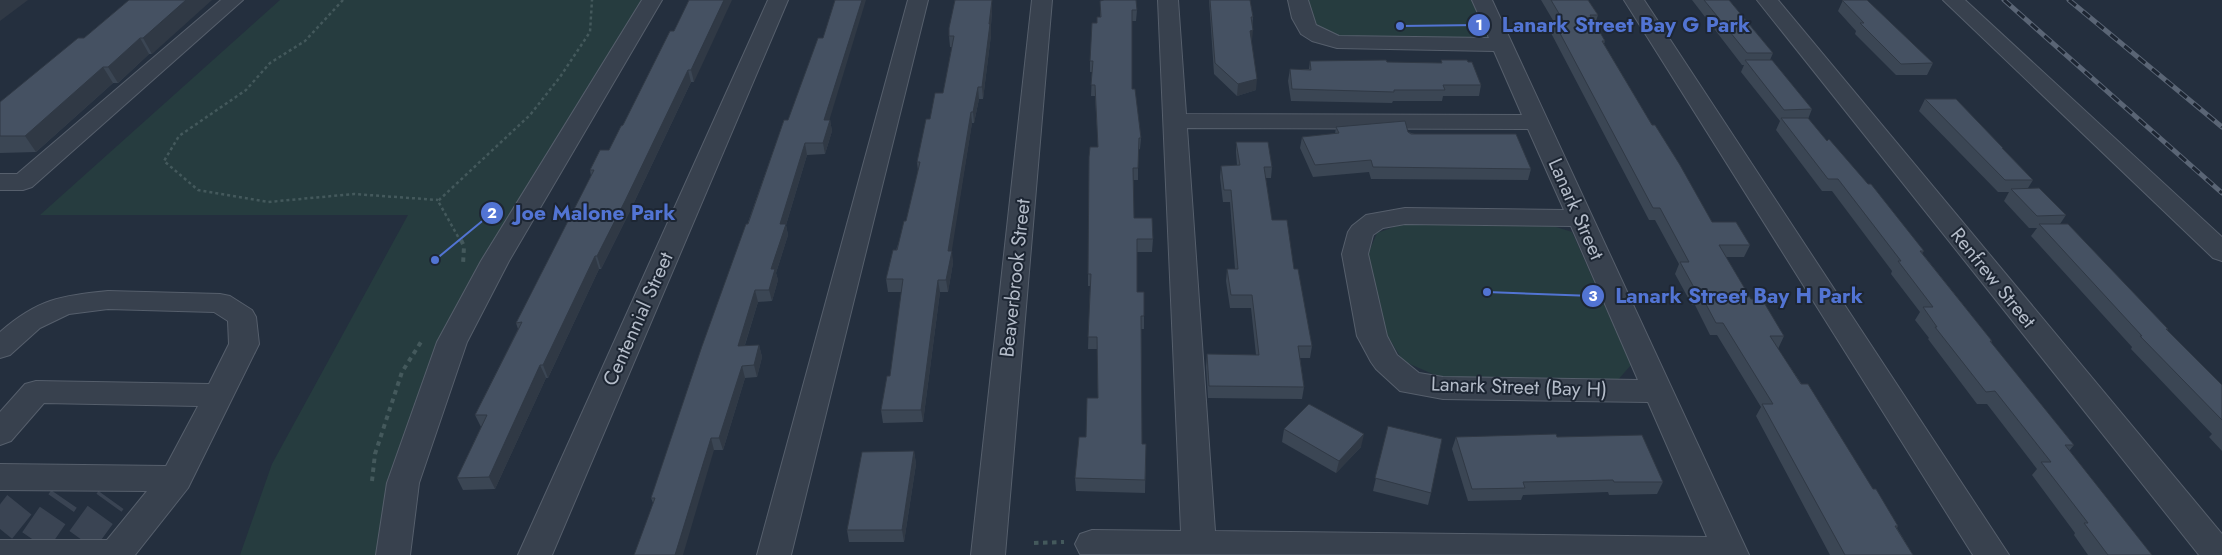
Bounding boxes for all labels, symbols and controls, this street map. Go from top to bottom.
callout: Lanark Street Bay G Park [1467,7,1760,43]
text: Lanark Street Bay G Park [1502,10,1750,40]
text: 1 [1475,14,1483,36]
street label: Lanark Street [1541,154,1611,264]
callout: Joe Malone Park [479,195,685,231]
street label: Beaverbrook Street [992,197,1038,359]
text: Joe Malone Park [511,198,675,228]
text: 2 [487,202,497,224]
street label: Renfrew Street [1943,222,2043,335]
street label: Centennial Street [596,247,681,391]
callout: Lanark Street Bay H Park [1580,278,1873,314]
text: Lanark Street Bay H Park [1615,281,1863,311]
text: 3 [1588,285,1598,307]
street label: Lanark Street (Bay H) [1430,369,1608,405]

